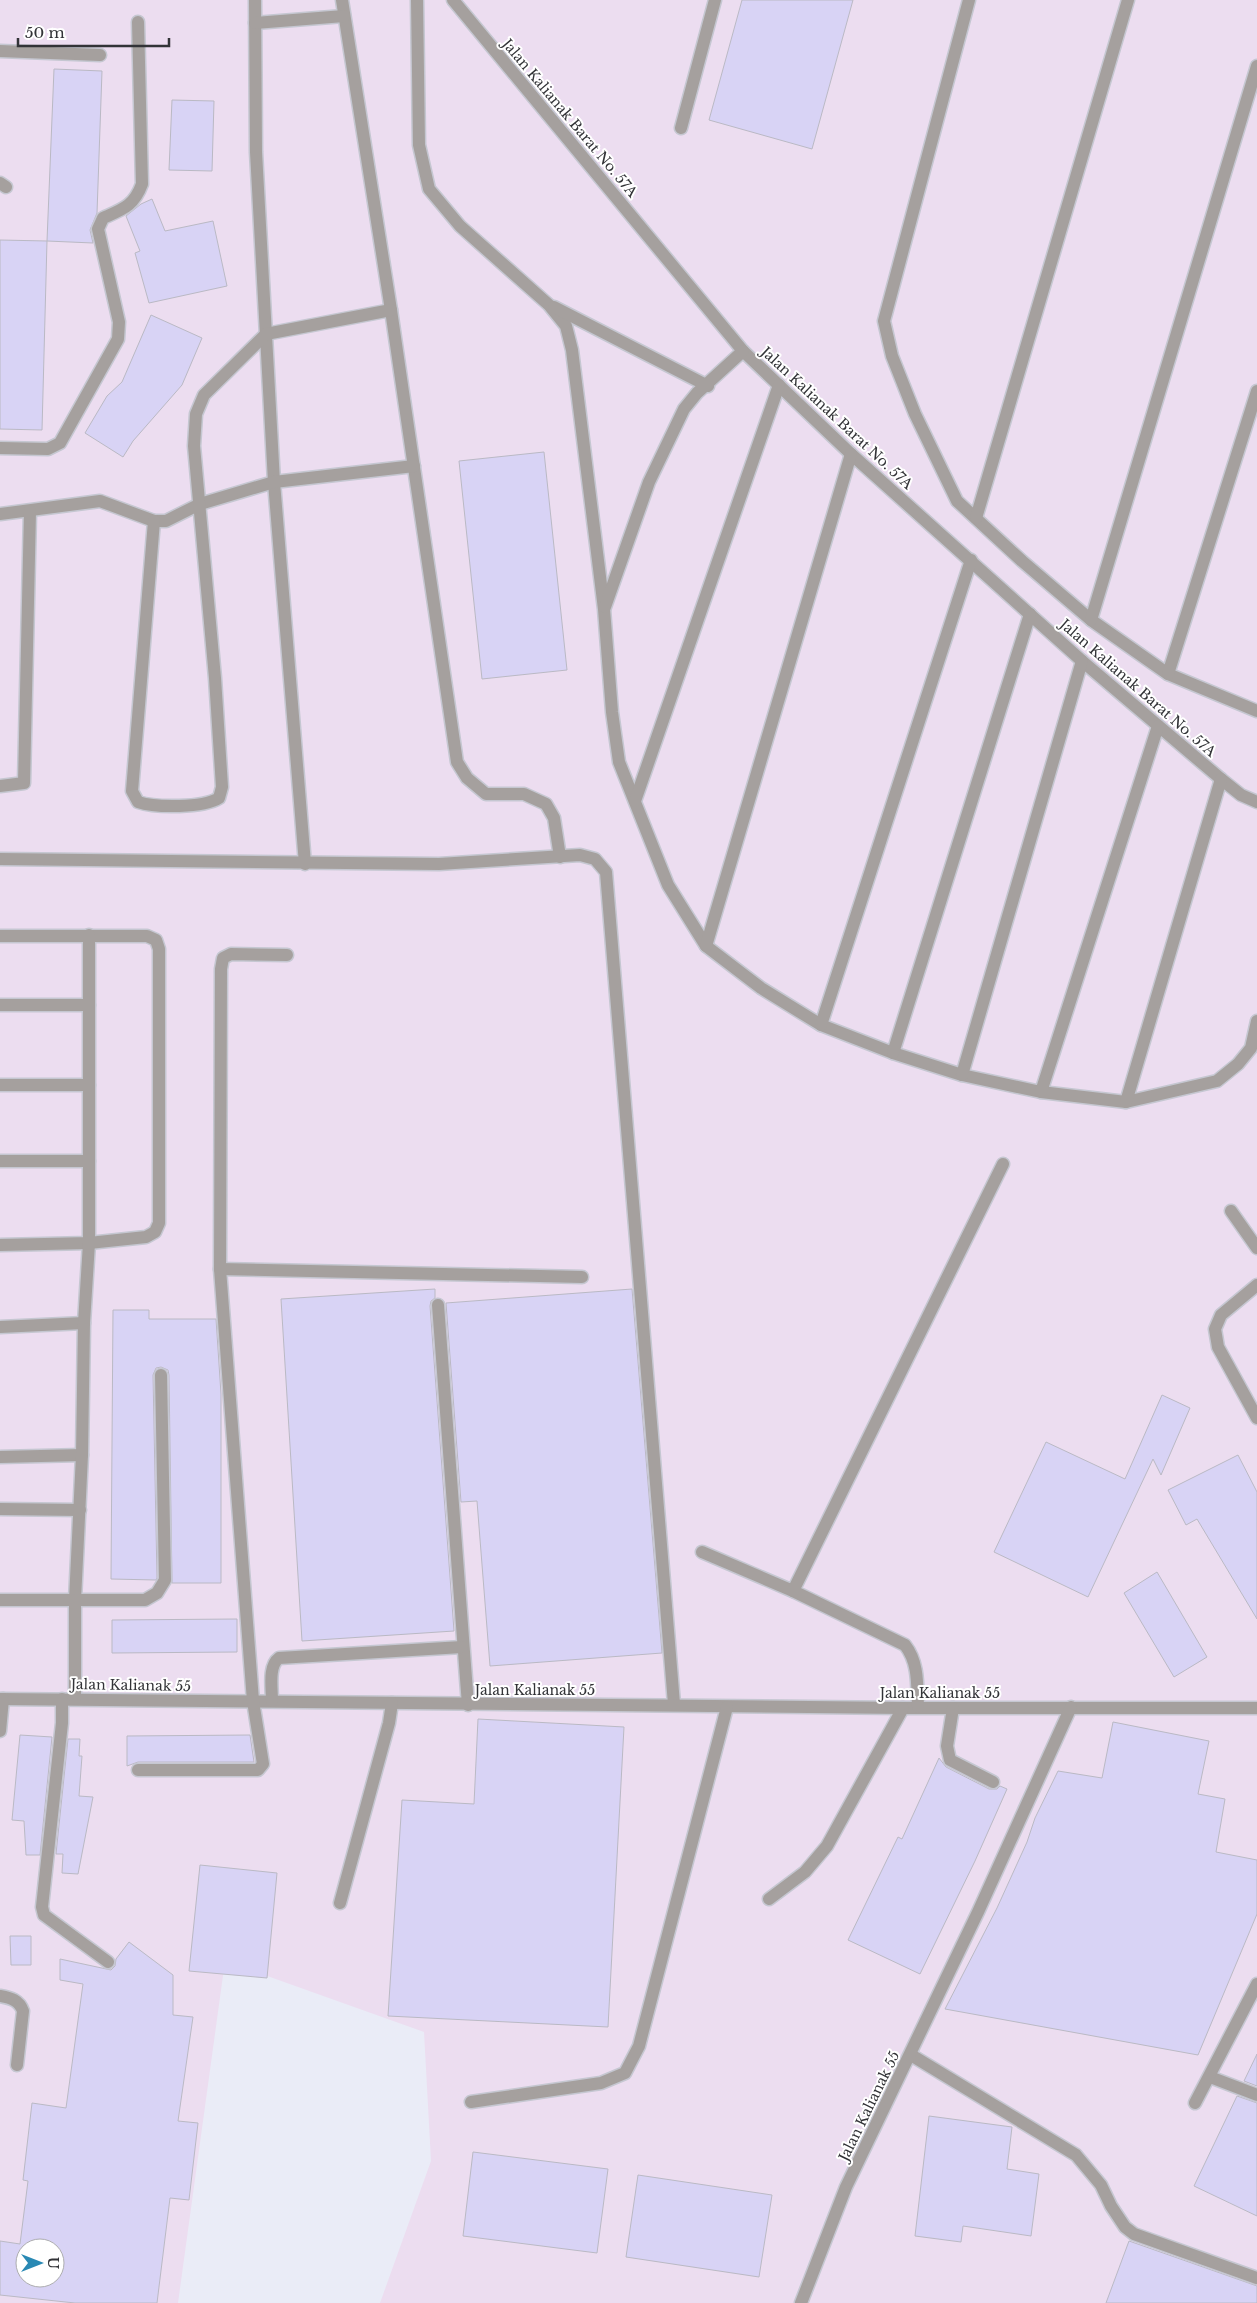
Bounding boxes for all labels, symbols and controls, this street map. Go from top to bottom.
scale bar [18,15,169,47]
text: 50 m [25,23,65,42]
street label: Jalan Kalianak Barat No. 57A [497,34,642,201]
street label: Jalan Kalianak Barat No. 57A [756,342,917,493]
street label: Jalan Kalianak Barat No. 57A [1055,614,1220,761]
street label: Jalan Kalianak 55 [69,1675,191,1695]
street label: Jalan Kalianak 55 [473,1681,595,1699]
street label: Jalan Kalianak 55 [878,1684,1000,1702]
street label: Jalan Kalianak 55 [834,2048,903,2166]
north arrow [15,2238,65,2288]
text: U [44,2257,62,2270]

